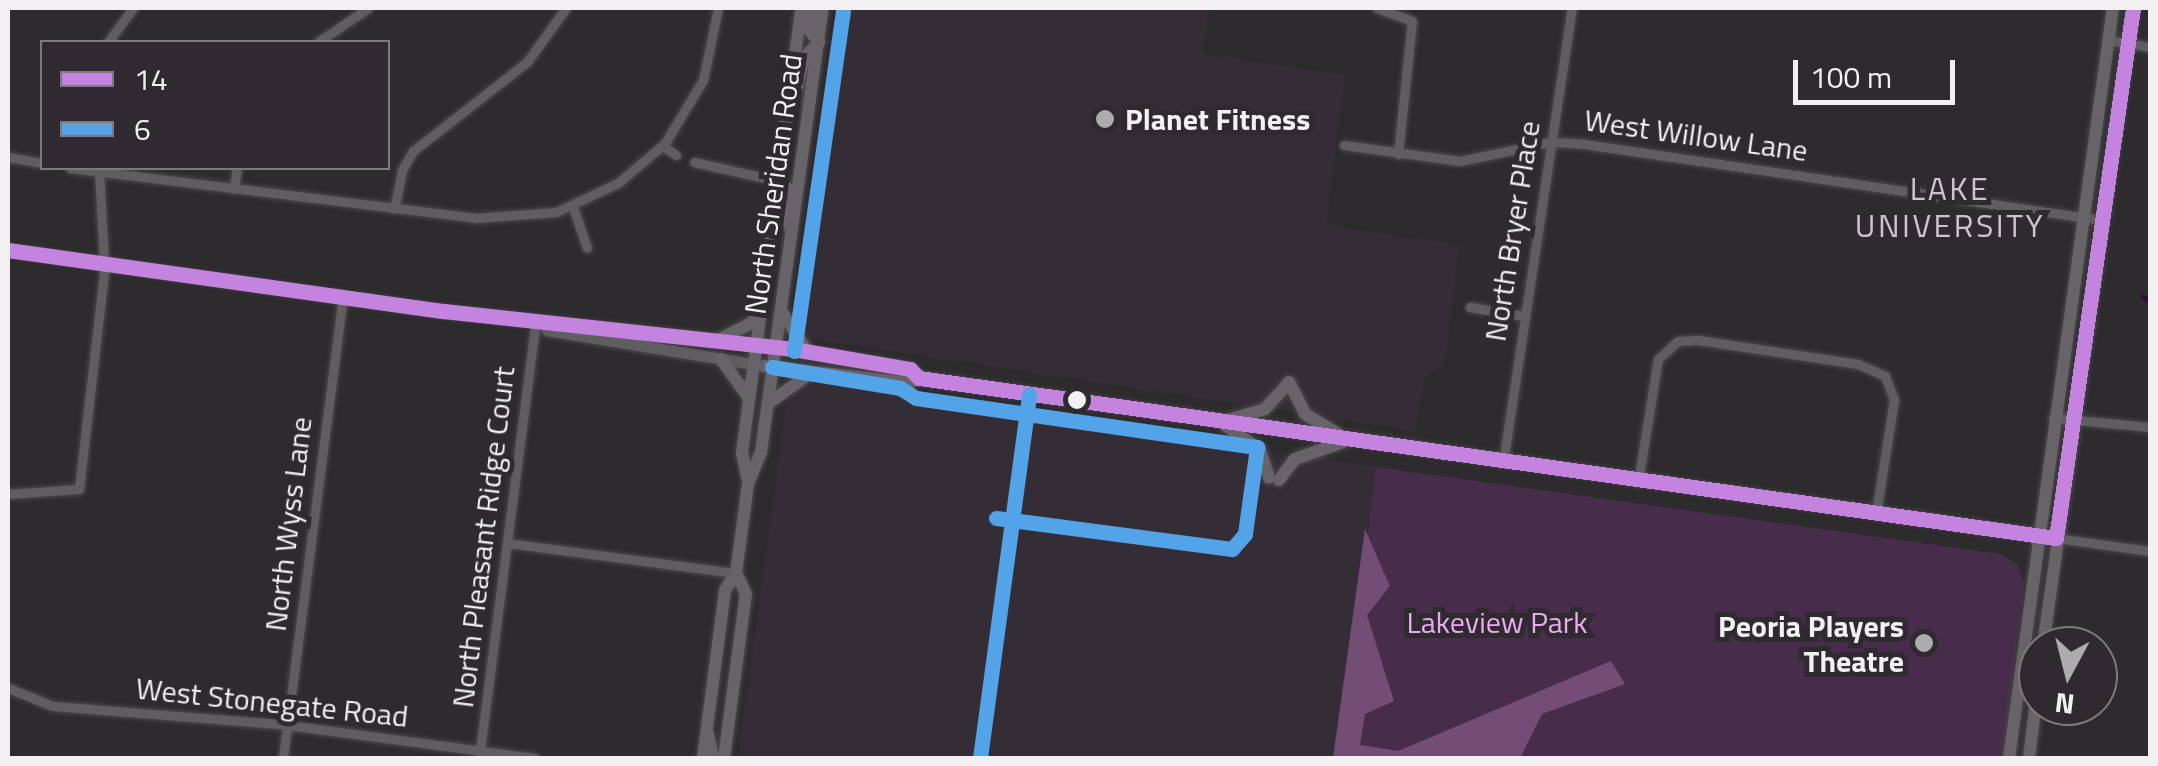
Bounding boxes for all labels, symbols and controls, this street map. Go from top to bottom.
legend [40,40,390,170]
scale bar [1798,40,1960,102]
street label: North Sheridan Road [737,51,809,317]
text: 100 m [1810,54,1892,100]
text: 14 [134,56,168,102]
place label: Planet Fitness [1125,101,1310,137]
street label: West Willow Lane [1582,102,1810,168]
text: 6 [134,106,151,152]
marker: Planet Fitness [1094,108,1116,130]
street label: North Bryer Place [1477,118,1547,344]
district label: LAKE UNIVERSITY [1855,170,2045,245]
street label: North Pleasant Ridge Court [444,364,522,710]
unlabelled marker [1067,390,1087,410]
street label: North Wyss Lane [257,415,319,633]
park label: Lakeview Park [1406,604,1588,640]
place label: Peoria Players Theatre [1718,608,1904,678]
north arrow [2018,626,2118,726]
marker: Peoria Players Theatre [1913,632,1935,654]
street label: West Stonegate Road [134,670,410,734]
text: N [2052,682,2077,727]

